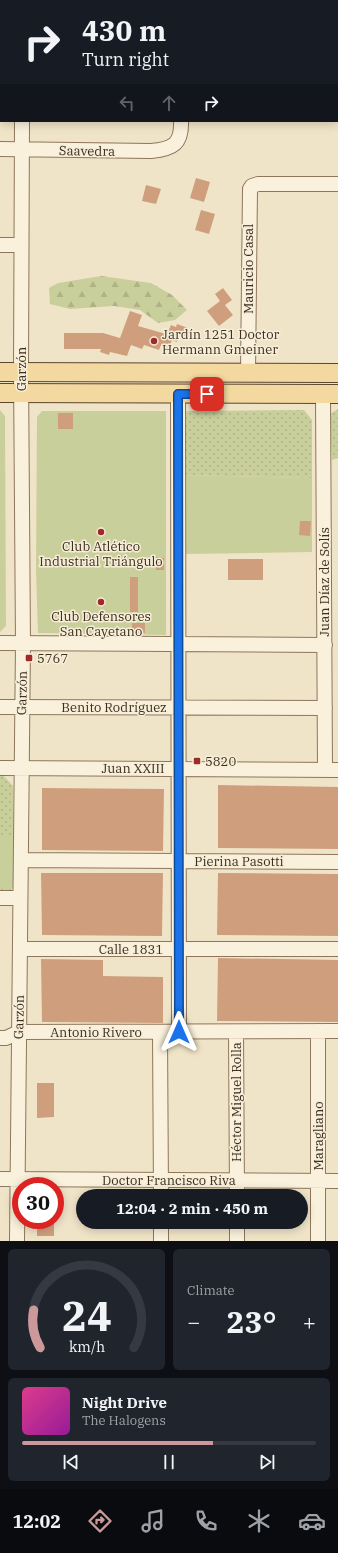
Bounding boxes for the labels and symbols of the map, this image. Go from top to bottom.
street label: Saavedra [59,142,115,160]
street label: Mauricio Casal [240,224,257,314]
place label: Jardín 1251 Doctor Hermann Gmeiner [162,326,280,358]
marker: Jardín 1251 Doctor Hermann Gmeiner [149,336,159,346]
street label: Garzón [13,347,30,391]
pin [190,377,224,411]
marker: Club Atlético Industrial Triángulo [96,527,106,537]
street label: Juan Díaz de Solís [316,527,333,637]
place label: Club Atlético Industrial Triángulo [39,538,163,570]
marker: Club Defensores San Cayetano [96,597,106,607]
place label: Club Defensores San Cayetano [51,608,151,640]
place label: 5767 [37,650,68,667]
marker: 5767 [24,653,34,663]
street label: Garzón [13,671,31,715]
street label: Benito Rodríguez [61,699,167,716]
place label: 5820 [205,753,236,770]
marker: 5820 [192,756,202,766]
street label: Juan XXIII [101,760,165,777]
street label: Pierina Pasotti [194,853,284,870]
street label: Calle 1831 [99,941,163,958]
street label: Garzón [10,995,28,1039]
position arrow [158,1011,200,1053]
street label: Antonio Rivero [50,1024,142,1041]
street label: Héctor Miguel Rolla [228,1042,245,1162]
street label: Maragliano [310,1101,327,1171]
street label: Doctor Francisco Riva [102,1172,236,1189]
speed limit sign: 30 [12,1177,64,1229]

